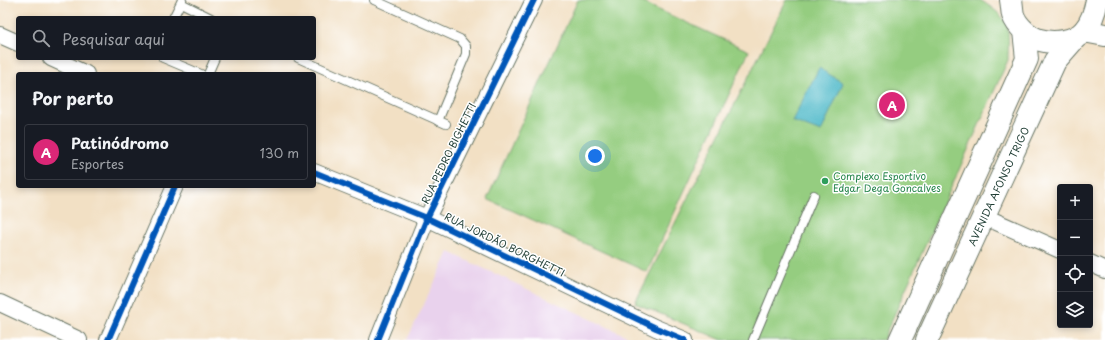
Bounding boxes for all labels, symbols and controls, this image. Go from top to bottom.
search box [16,16,316,60]
icon: search [30,27,52,49]
text: Pesquisar aqui [62,27,165,50]
text: Por perto [32,85,113,111]
pin: A [879,90,905,120]
street label: RUA PEDRO BIGHETTI [417,100,479,206]
street label: AVENIDA AFONSO TRIGO [964,124,1032,248]
text: Patinódromo [71,131,169,154]
text: A [41,143,51,162]
text: 130 m [260,143,299,162]
your location [585,146,605,166]
text: Esportes [71,154,124,173]
place label: Complexo Esportivo Edgar Dega Goncalves [833,168,941,195]
marker: Complexo Esportivo Edgar Dega Goncalves [820,176,830,186]
map controls [1057,184,1093,328]
button: + [1057,184,1093,220]
street label: RUA JORDÃO BORGHETTI [442,208,568,280]
button: − [1057,220,1093,256]
button: locate [1057,256,1093,292]
button: layers [1057,292,1093,328]

